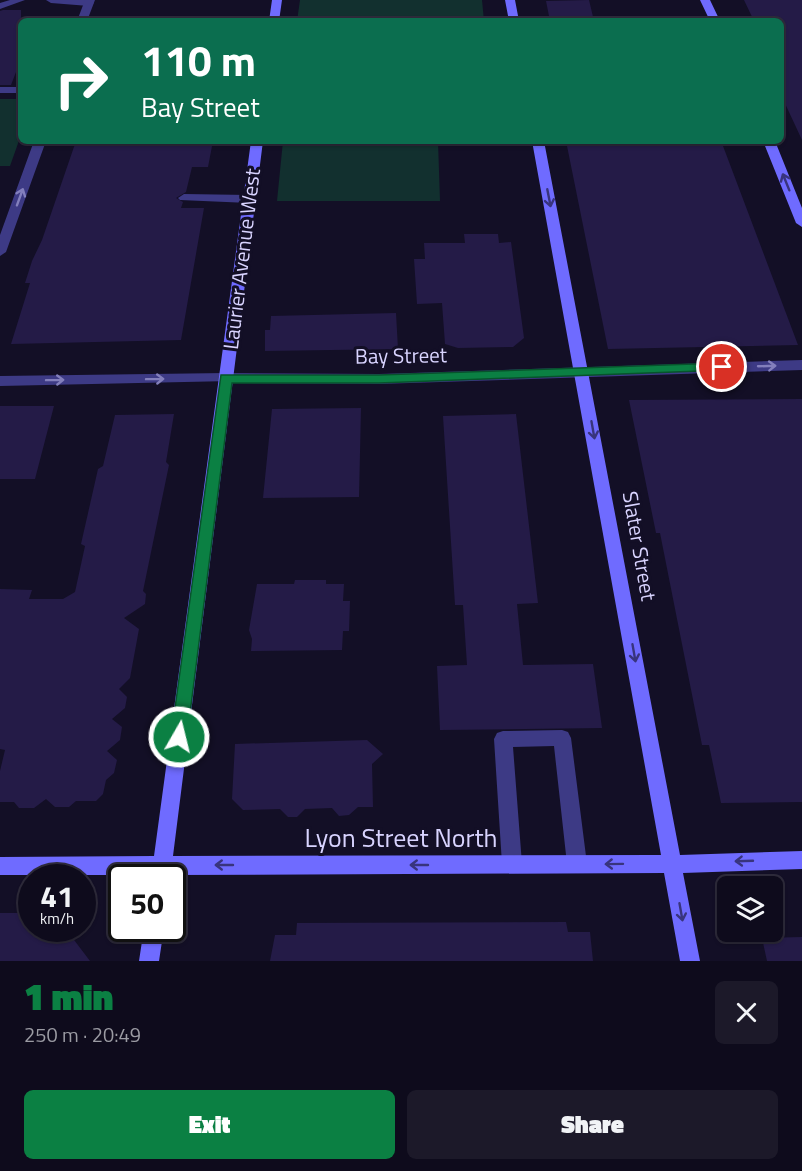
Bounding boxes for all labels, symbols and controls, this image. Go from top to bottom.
text: 110 m [141,28,256,92]
icon: right [42,42,120,120]
text: Bay Street [141,86,260,127]
street label: Laurier Avenue West [214,166,268,351]
one-way arrow [780,173,791,191]
one-way arrow [15,188,26,207]
one-way arrow [544,188,555,208]
street label: Bay Street [355,338,448,372]
pin [696,341,747,392]
icon: arrive [705,350,738,383]
one-way arrow [756,360,776,372]
one-way arrow [144,374,164,385]
one-way arrow [44,375,64,386]
one-way arrow [588,419,599,439]
street label: Slater Street [615,489,665,604]
one-way arrow [629,643,640,663]
position arrow [147,705,211,769]
street label: Lyon Street North [305,818,498,857]
one-way arrow [734,856,754,867]
one-way arrow [605,858,625,870]
one-way arrow [215,859,235,871]
one-way arrow [410,859,430,871]
speed limit sign: 50 [108,864,186,942]
text: 41 [40,873,74,919]
map controls [717,876,783,942]
button: layers [717,876,783,942]
one-way arrow [676,902,687,922]
text: km/h [40,907,74,930]
text: 1 min [24,969,113,1024]
button: close [715,981,778,1044]
text: 250 m · 20:49 [24,1019,141,1050]
button: Exit [24,1090,395,1159]
button: Share [407,1090,778,1159]

